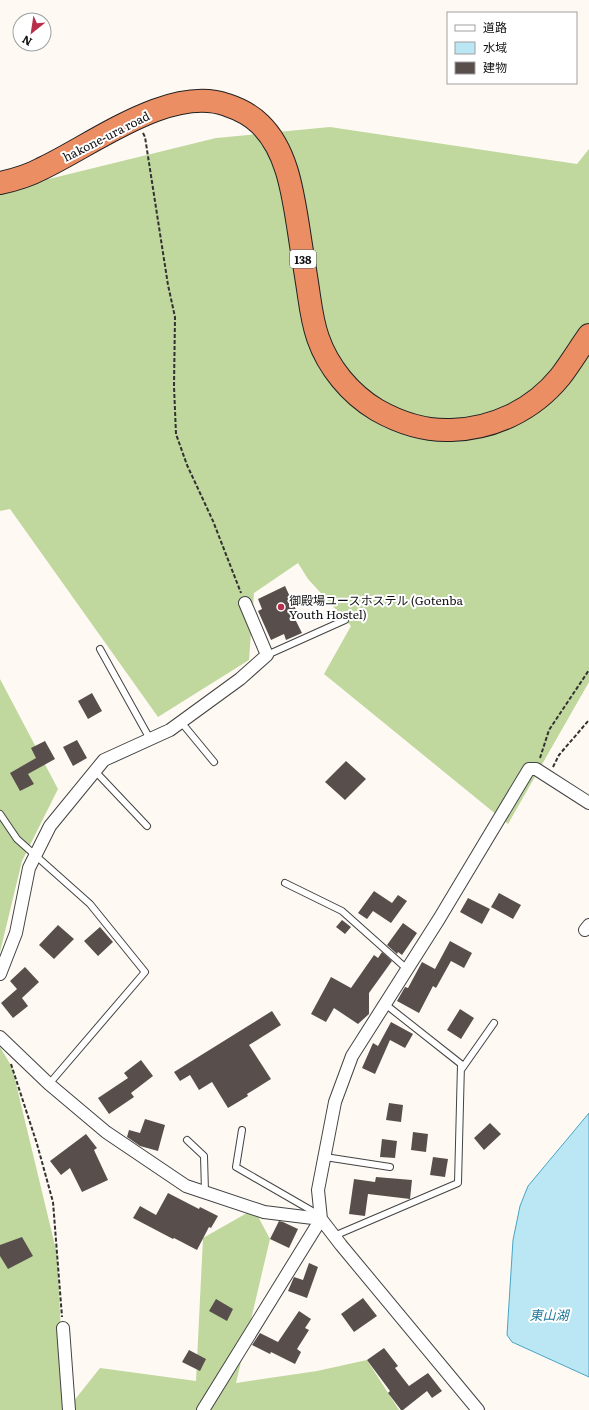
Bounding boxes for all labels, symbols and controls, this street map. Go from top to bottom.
north arrow [12,12,52,52]
legend [447,12,577,84]
text: 道路 [483,18,507,36]
text: N [19,32,34,51]
text: 水域 [483,38,507,56]
text: 建物 [483,58,507,76]
street label: hakone-ura road [59,106,153,166]
road number: 138 [290,250,316,268]
place label: 御殿場ユースホステル (Gotenba Youth Hostel) [289,591,463,623]
marker: 御殿場ユースホステル (Gotenba Youth Hostel) [276,602,286,612]
water label: 東山湖 [529,1305,570,1324]

